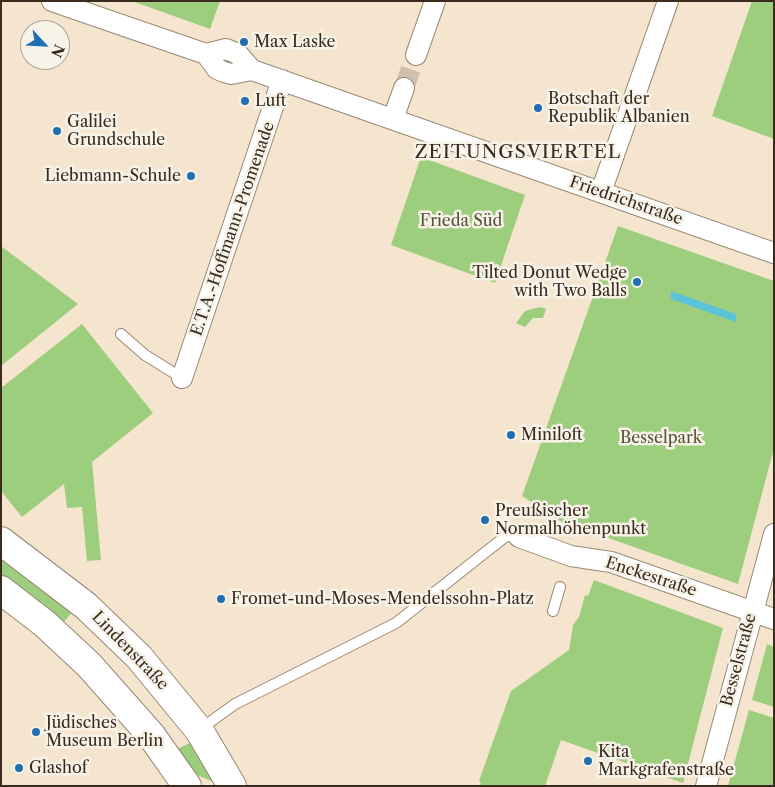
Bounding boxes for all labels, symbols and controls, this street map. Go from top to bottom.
north arrow [20,20,70,70]
place label: Max Laske [254,32,336,52]
marker: Max Laske [238,36,250,48]
text: N [47,42,68,60]
place label: Botschaft der Republik Albanien [548,89,690,127]
place label: Luft [255,91,286,111]
marker: Luft [239,95,251,107]
marker: Botschaft der Republik Albanien [532,102,544,114]
place label: Galilei Grundschule [67,112,165,150]
street label: E.T.A.-Hoffmann-Promenade [187,119,279,339]
marker: Galilei Grundschule [51,125,63,137]
district label: ZEITUNGSVIERTEL [413,142,623,164]
place label: Liebmann-Schule [45,166,181,186]
marker: Liebmann-Schule [185,170,197,182]
street label: Friedrichstraße [567,173,685,229]
park label: Frieda Süd [420,211,502,231]
place label: Tilted Donut Wedge with Two Balls [472,263,627,301]
marker: Tilted Donut Wedge with Two Balls [631,276,643,288]
place label: Miniloft [521,425,582,445]
park label: Besselpark [620,428,702,448]
marker: Miniloft [505,429,517,441]
place label: Preußischer Normalhöhenpunkt [495,501,646,539]
marker: Preußischer Normalhöhenpunkt [479,514,491,526]
street label: Enckestraße [603,553,699,601]
place label: Fromet-und-Moses-Mendelssohn-Platz [231,589,534,609]
marker: Fromet-und-Moses-Mendelssohn-Platz [215,593,227,605]
street label: Lindenstraße [88,608,172,694]
street label: Besselstraße [717,611,761,709]
place label: Jüdisches Museum Berlin [46,713,163,751]
marker: Jüdisches Museum Berlin [30,726,42,738]
place label: Kita Markgrafenstraße [598,742,734,780]
marker: Kita Markgrafenstraße [582,755,594,767]
place label: Glashof [29,758,88,778]
marker: Glashof [13,762,25,774]

